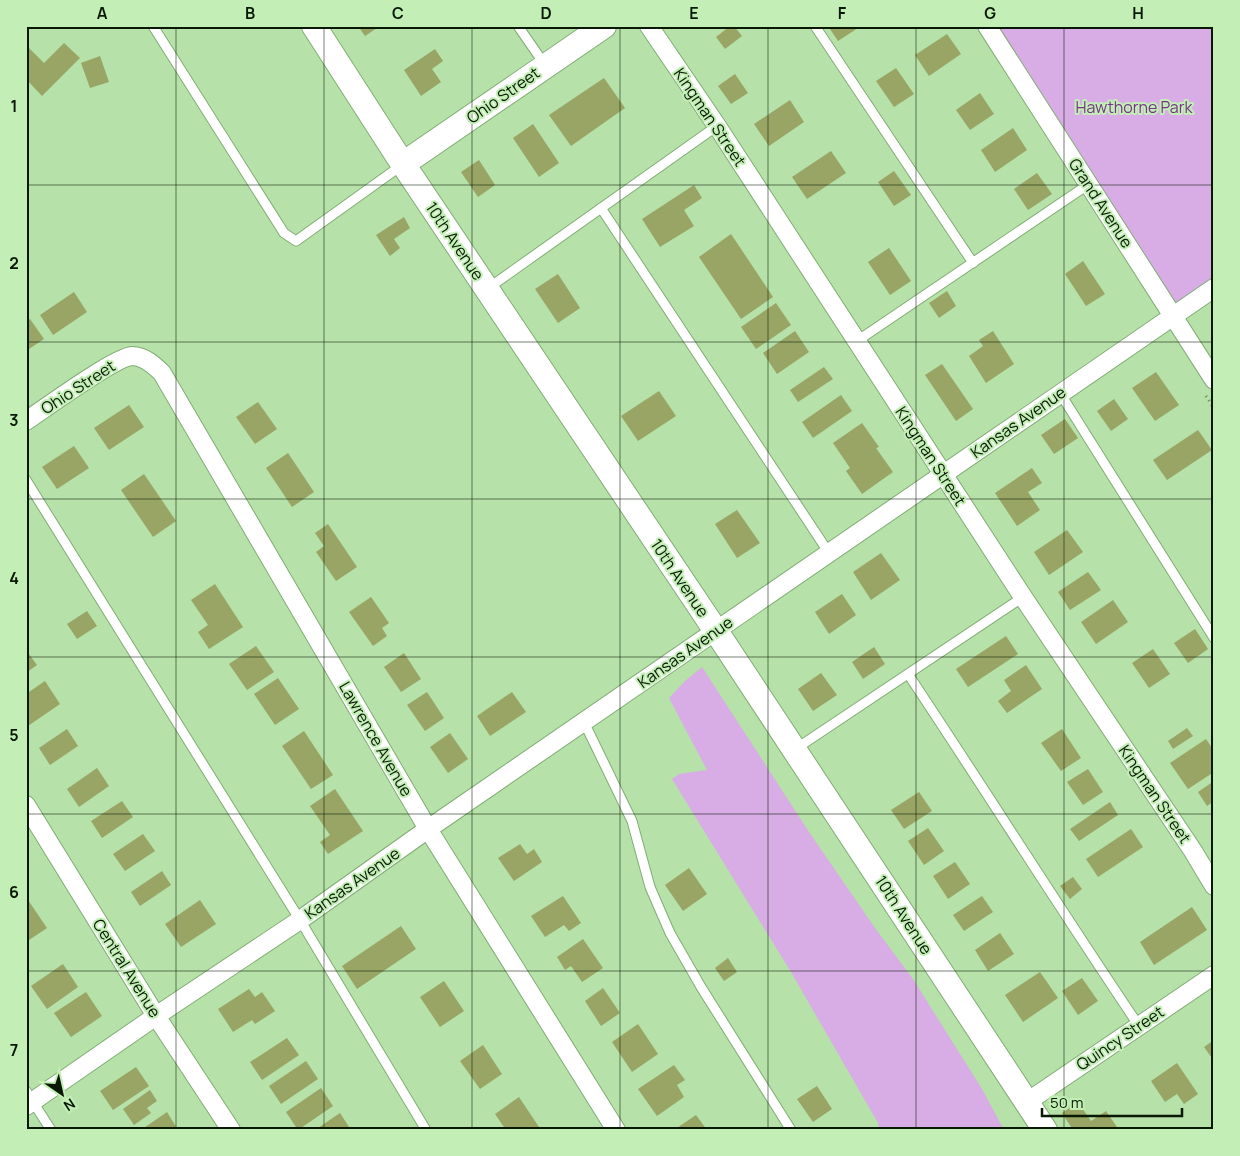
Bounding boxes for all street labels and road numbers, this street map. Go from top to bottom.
street label: Ohio Street [462,62,544,128]
street label: Kingman Street [669,63,751,171]
street label: Grand Avenue [1064,154,1138,252]
street label: 10th Avenue [421,198,489,284]
street label: Ohio Street [37,355,119,419]
street label: Kansas Avenue [966,381,1070,463]
street label: Kingman Street [891,402,971,510]
street label: 10th Avenue [646,535,714,621]
street label: Kansas Avenue [633,611,737,693]
street label: Lawrence Avenue [334,678,418,800]
street label: Kingman Street [1114,740,1196,848]
street label: Kansas Avenue [300,842,404,924]
street label: 10th Avenue [870,871,938,959]
street label: Central Avenue [88,914,166,1022]
street label: Quincy Street [1072,1001,1168,1075]

